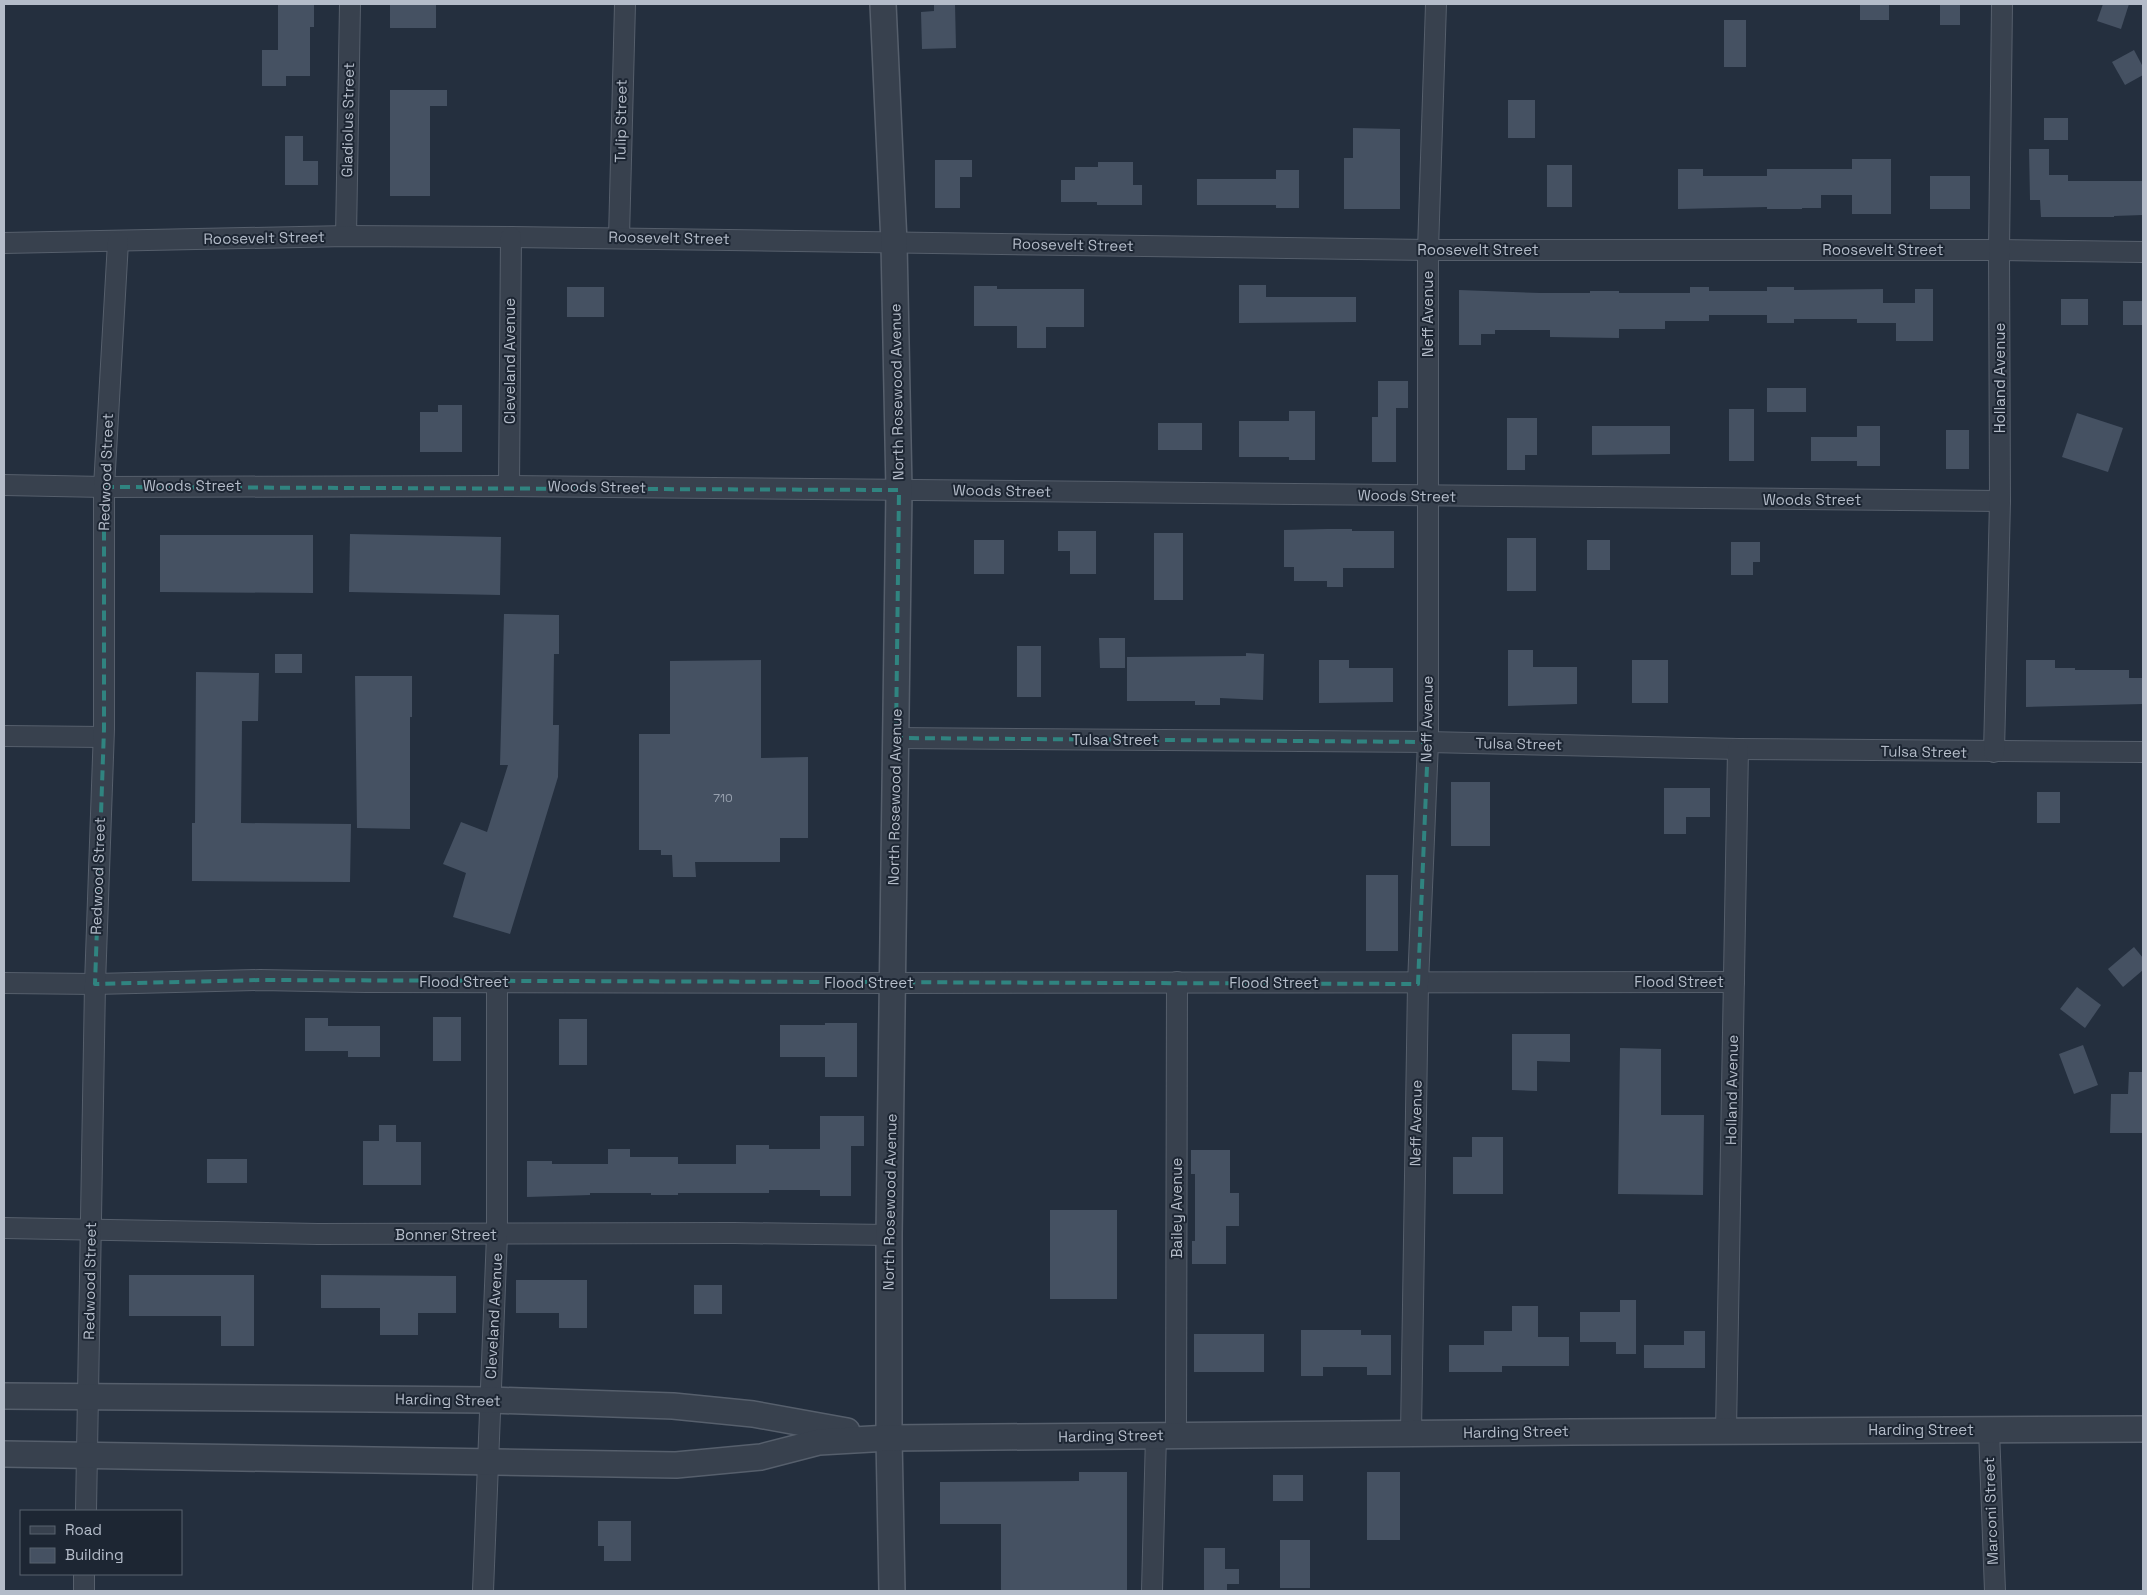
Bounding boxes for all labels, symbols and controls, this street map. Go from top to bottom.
street label: Gladiolus Street [337,62,358,178]
street label: Tulip Street [610,79,631,163]
street label: Roosevelt Street [203,227,325,248]
street label: Roosevelt Street [608,227,730,248]
street label: Roosevelt Street [1012,234,1134,255]
street label: Roosevelt Street [1417,240,1539,259]
street label: Roosevelt Street [1822,240,1944,259]
street label: Neff Avenue [1418,271,1437,357]
street label: Cleveland Avenue [500,298,519,424]
street label: North Rosewood Avenue [885,303,908,481]
street label: Holland Avenue [1990,323,2009,433]
street label: Redwood Street [94,413,117,531]
street label: Woods Street [143,476,241,495]
street label: Woods Street [547,476,647,497]
street label: Woods Street [952,480,1052,501]
street label: Woods Street [1357,485,1457,506]
street label: Woods Street [1763,490,1861,509]
street label: Neff Avenue [1416,675,1437,762]
street label: North Rosewood Avenue [883,708,906,886]
street label: Tulsa Street [1072,730,1158,749]
street label: Tulsa Street [1476,733,1563,754]
street label: Tulsa Street [1881,741,1968,762]
house number: 710 [713,790,733,806]
street label: Redwood Street [86,817,109,935]
street label: Flood Street [419,972,509,991]
street label: Flood Street [1634,972,1724,991]
street label: Flood Street [824,973,914,992]
street label: Flood Street [1229,973,1319,992]
street label: Holland Avenue [1721,1034,1742,1145]
street label: Neff Avenue [1405,1079,1426,1166]
street label: North Rosewood Avenue [878,1113,901,1291]
street label: Bailey Avenue [1167,1158,1186,1258]
street label: Redwood Street [79,1222,100,1340]
street label: Bonner Street [395,1225,497,1244]
street label: Cleveland Avenue [481,1252,506,1380]
street label: Harding Street [395,1389,501,1410]
street label: Harding Street [1868,1420,1974,1439]
street label: Harding Street [1463,1421,1569,1442]
street label: Harding Street [1058,1425,1164,1446]
street label: Marconi Street [1979,1457,2002,1565]
legend [20,1510,182,1575]
text: Road [65,1520,102,1539]
text: Building [65,1545,124,1564]

